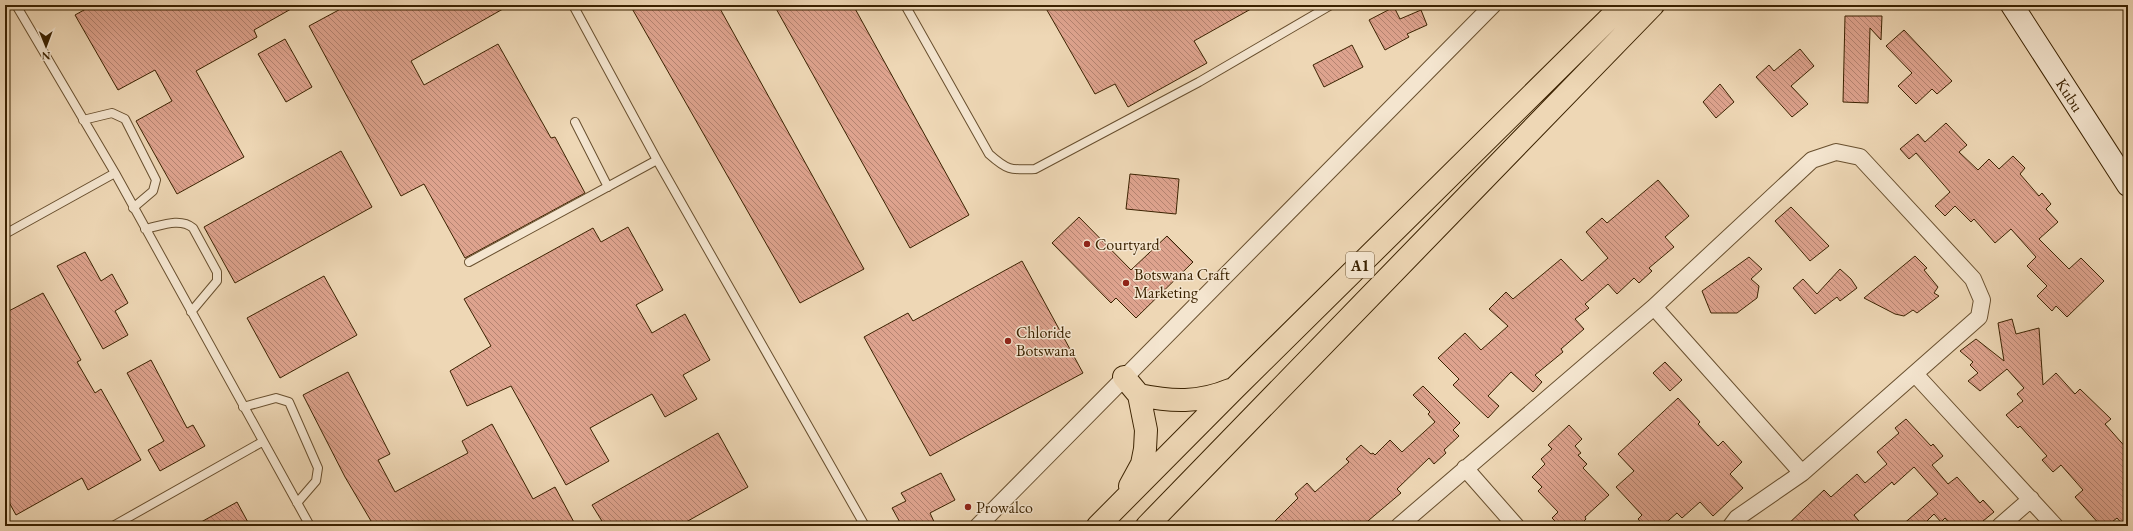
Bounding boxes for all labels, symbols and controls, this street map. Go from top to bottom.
north arrow [26,26,66,66]
text: N [42,49,51,63]
street label: Kubu [2051,74,2089,116]
place label: Courtyard [1095,234,1161,255]
marker: Courtyard [1082,239,1092,249]
road number: A1 [1346,252,1374,278]
place label: Botswana Craft Marketing [1134,264,1230,303]
marker: Botswana Craft Marketing [1121,278,1131,288]
place label: Chloride Botswana [1016,322,1076,361]
marker: Chloride Botswana [1003,336,1013,346]
place label: Prowalco [976,497,1033,518]
marker: Prowalco [963,502,973,512]

